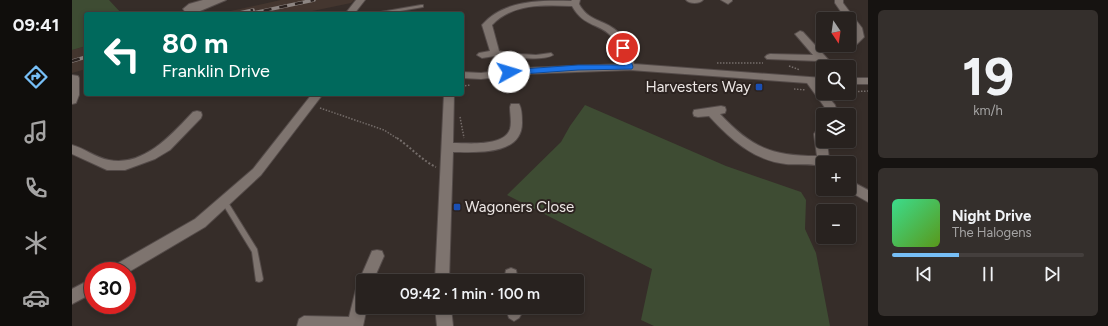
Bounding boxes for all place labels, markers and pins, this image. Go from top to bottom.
pin [606,31,640,65]
place label: Harvesters Way [645,78,751,96]
marker: Harvesters Way [754,82,764,92]
place label: Wagoners Close [465,198,574,216]
marker: Wagoners Close [452,202,462,212]

